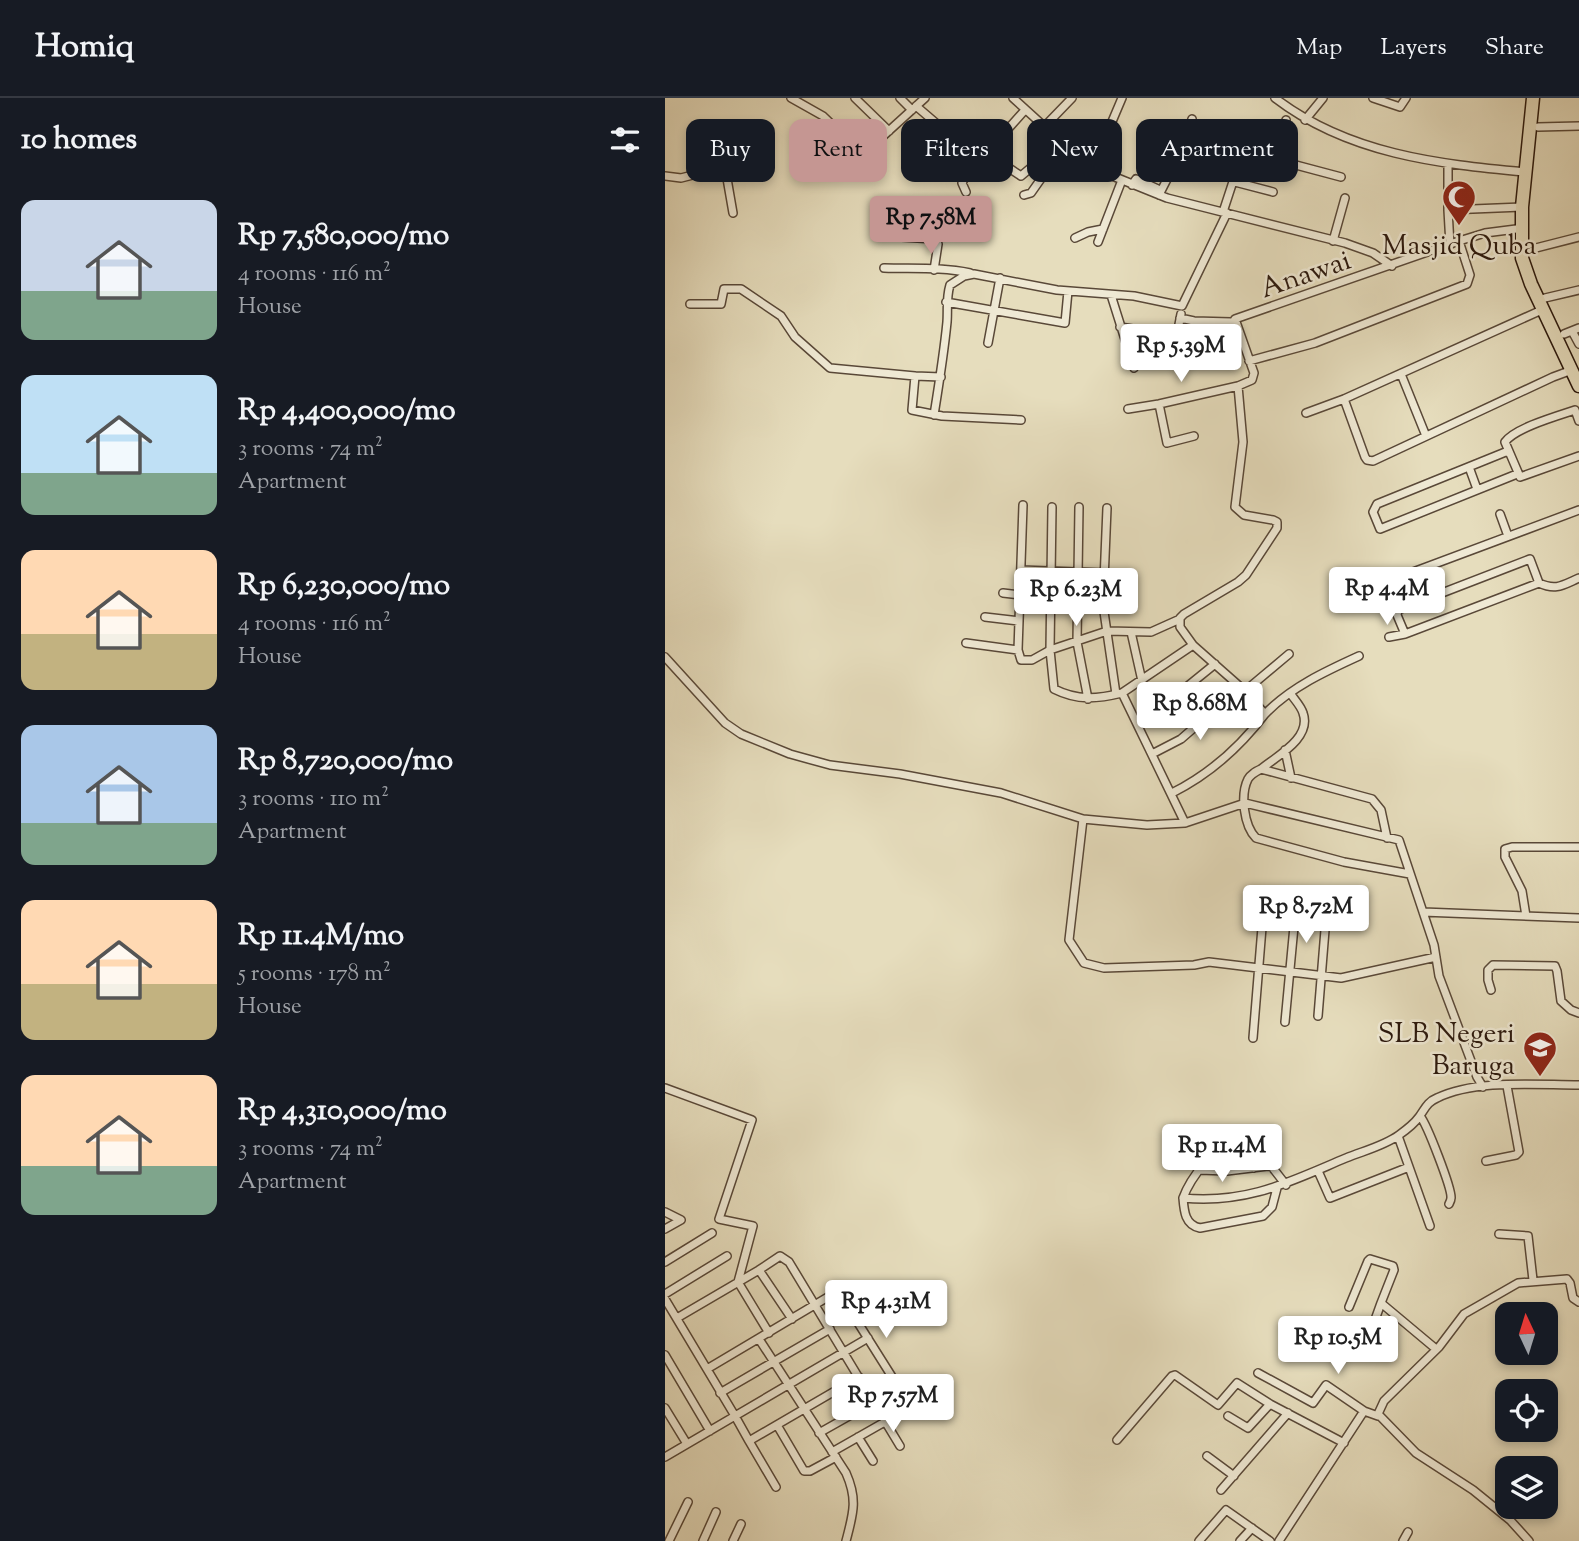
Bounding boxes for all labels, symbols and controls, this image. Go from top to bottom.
text: Homiq [35,24,134,72]
text: Map [1296,31,1342,65]
text: Layers [1380,31,1447,65]
text: Share [1485,31,1544,65]
text: 10 homes [21,119,137,162]
chip: Buy [686,119,775,182]
chip: Rent [789,119,887,182]
chip: Filters [901,119,1013,182]
chip: New [1027,119,1122,182]
chip: Apartment [1136,119,1298,182]
icon: filters [606,121,644,159]
mosque icon: Masjid Quba [1440,178,1478,227]
pin: Rp 7.58M [859,197,1003,256]
text: Rp 7.58M [886,202,976,235]
text: Rp 7,580,000/mo [238,215,449,258]
place label: Masjid Quba [1382,227,1536,267]
icon: home [77,228,161,312]
street label: Anawai [1255,242,1357,310]
text: 4 rooms · 116 m² [238,258,391,291]
text: House [238,291,302,324]
pin: Rp 5.39M [1109,324,1253,384]
text: Rp 5.39M [1136,330,1226,363]
text: Rp 4,400,000/mo [238,390,456,433]
icon: home [77,403,161,487]
text: 3 rooms · 74 m² [238,433,383,466]
text: Apartment [238,466,347,499]
text: Rp 6,230,000/mo [238,565,450,608]
pin: Rp 6.23M [1004,568,1148,628]
pin: Rp 4.4M [1322,568,1452,627]
text: Rp 4.4M [1345,573,1429,606]
text: Rp 6.23M [1030,574,1122,607]
icon: home [77,578,161,662]
text: 4 rooms · 116 m² [238,608,391,641]
text: House [238,641,302,674]
pin: Rp 8.68M [1128,682,1272,742]
text: Rp 8.68M [1153,688,1247,721]
text: Rp 8,720,000/mo [238,740,453,783]
icon: home [77,753,161,837]
text: 3 rooms · 110 m² [238,783,389,816]
text: Apartment [238,816,347,849]
pin: Rp 8.72M [1234,886,1378,945]
text: Rp 8.72M [1259,891,1353,924]
text: Rp 11.4M/mo [238,915,404,958]
icon: home [77,928,161,1012]
text: 5 rooms · 178 m² [238,958,391,991]
text: House [238,991,302,1024]
place label: SLB Negeri Baruga [1378,1015,1515,1087]
school or university icon: SLB Negeri Baruga [1521,1029,1559,1078]
text: Rp 4,310,000/mo [238,1090,447,1133]
icon: home [77,1103,161,1187]
pin: Rp 11.4M [1150,1124,1294,1184]
text: Rp 11.4M [1178,1130,1266,1163]
text: 3 rooms · 74 m² [238,1133,383,1166]
text: Apartment [238,1166,347,1199]
pin: Rp 4.31M [814,1280,958,1340]
text: Rp 4.31M [841,1286,931,1319]
north arrow [1495,1302,1557,1365]
map controls [1495,1302,1558,1519]
pin: Rp 10.5M [1266,1316,1410,1376]
text: Rp 10.5M [1294,1322,1382,1355]
pin: Rp 7.57M [821,1374,965,1434]
button: locate [1495,1379,1558,1442]
text: Rp 7.57M [848,1380,938,1413]
button: layers [1495,1456,1558,1519]

